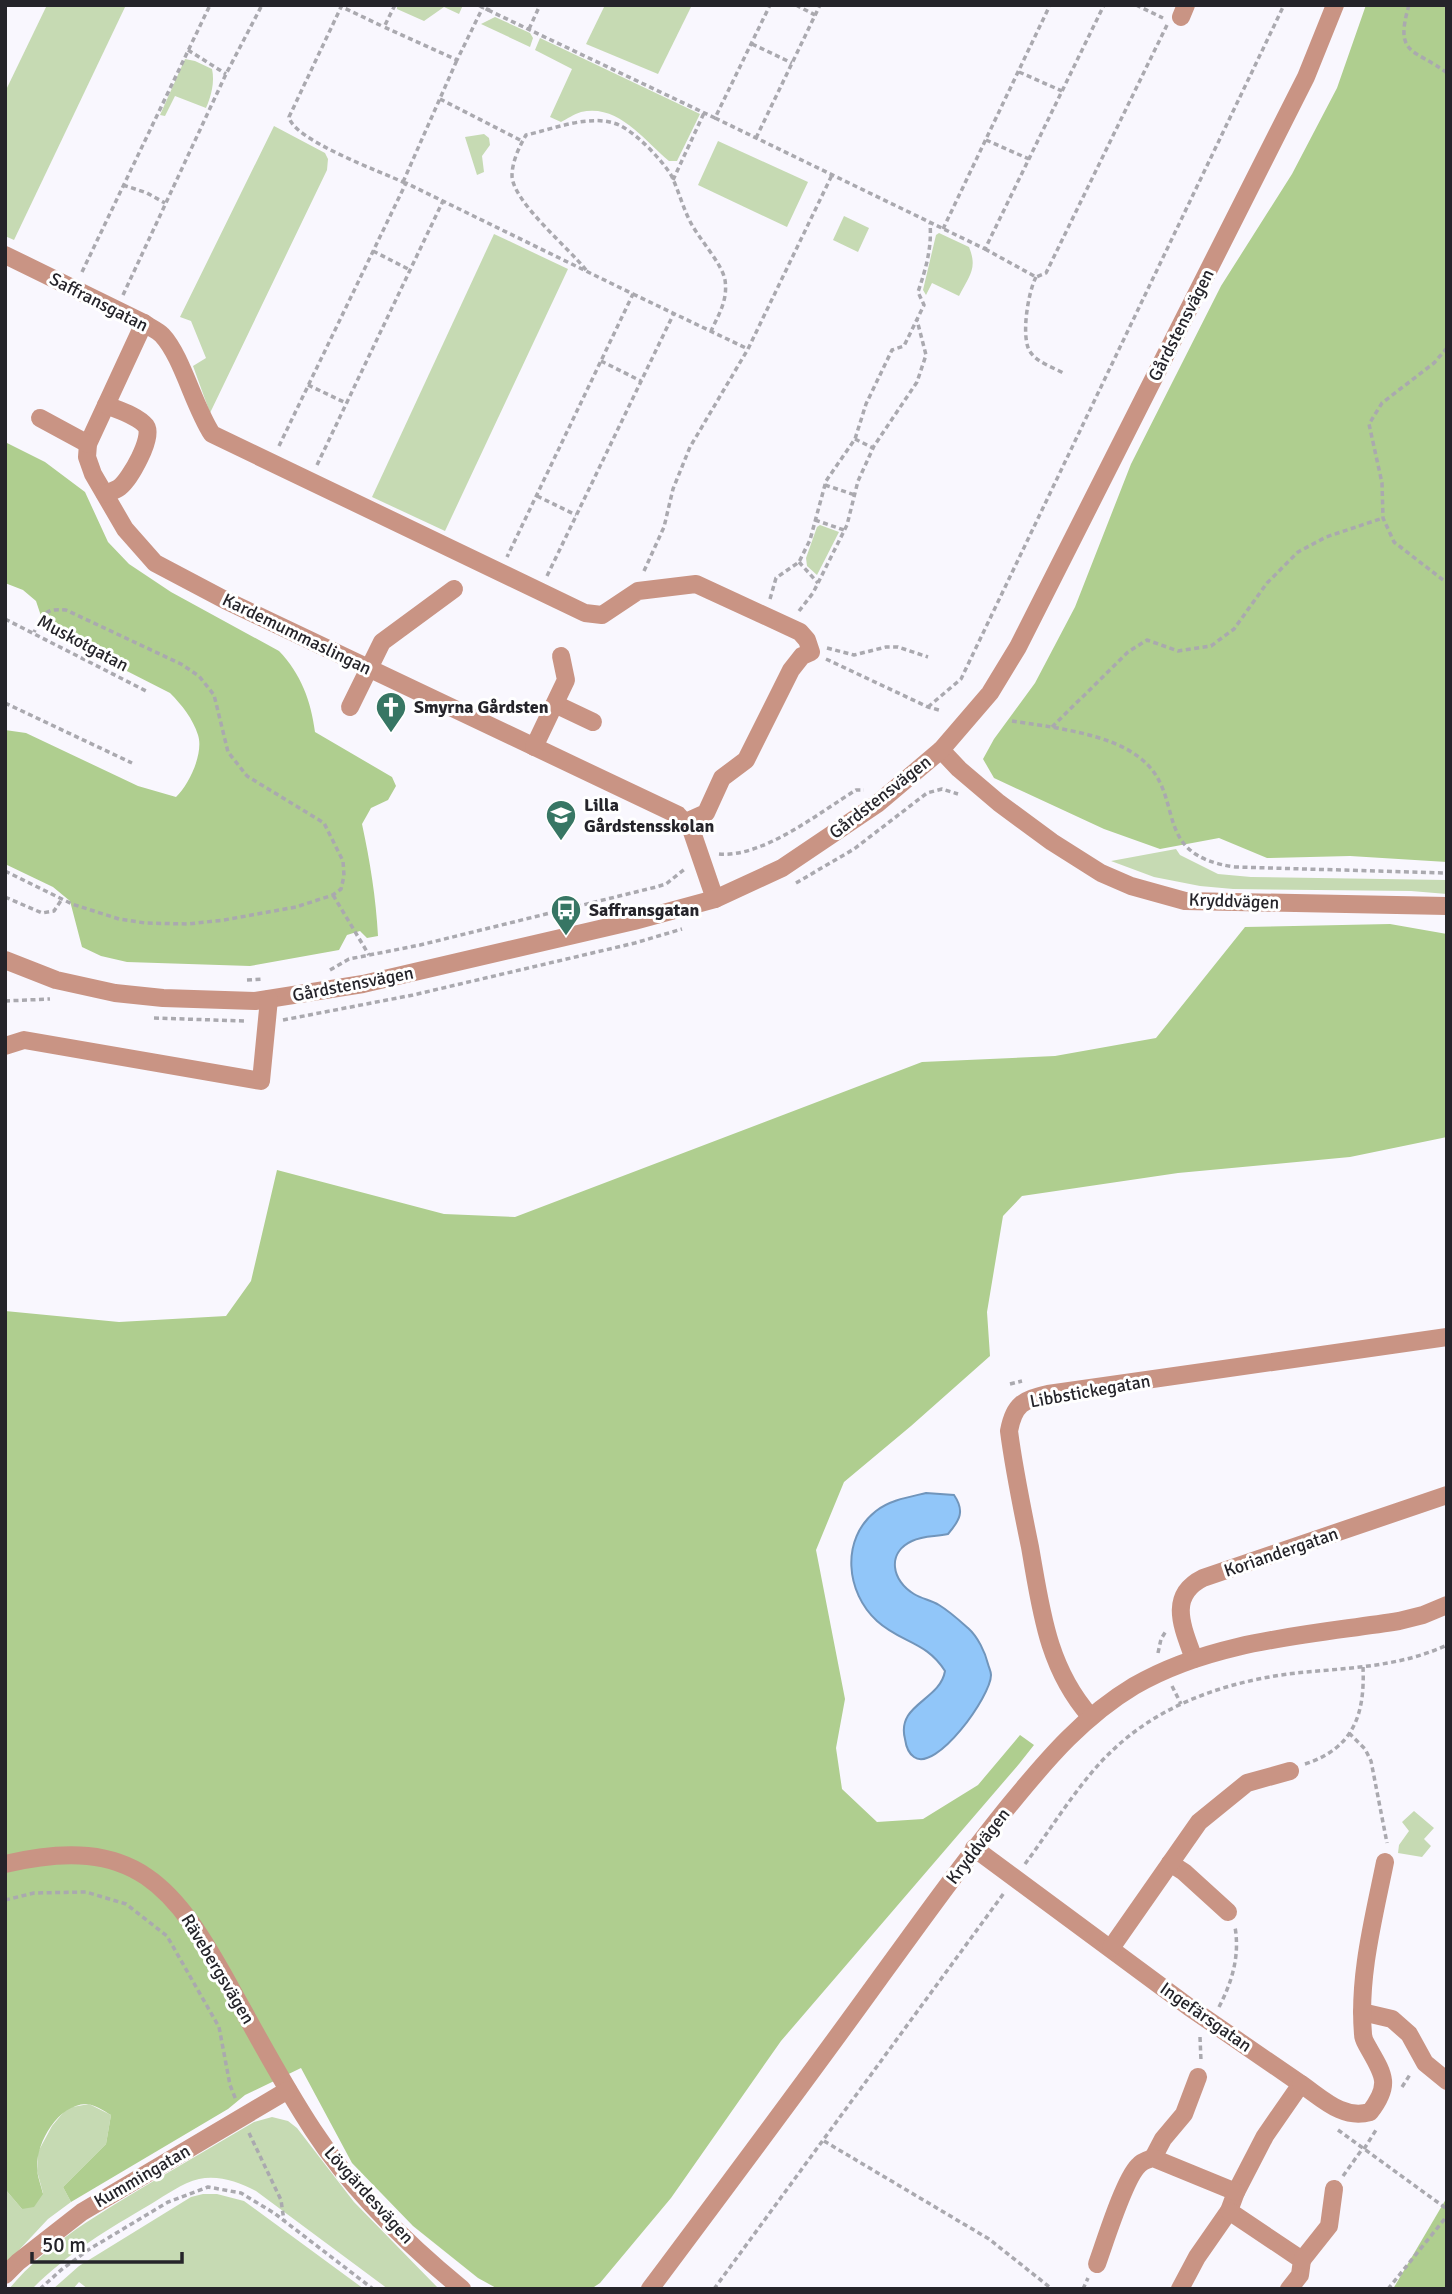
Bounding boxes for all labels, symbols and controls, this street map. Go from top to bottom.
street label: Gårdstensvägen [1143,265,1219,385]
street label: Saffransgatan [46,268,152,336]
street label: Kardemummaslingan [219,588,375,680]
street label: Muskotgatan [34,610,132,676]
church icon: Smyrna Gårdsten [374,690,408,734]
place label: Smyrna Gårdsten [414,696,549,718]
street label: Gårdstensvägen [825,750,935,844]
place label: Lilla Gårdstensskolan [584,794,714,837]
school or university icon: Lilla Gårdstensskolan [544,798,578,842]
street label: Kryddvägen [1188,888,1280,914]
bus stop icon: Saffransgatan [549,893,583,937]
place label: Saffransgatan [589,899,699,921]
street label: Gårdstensvägen [291,961,415,1007]
street label: Libbstickegatan [1028,1370,1152,1412]
street label: Koriandergatan [1221,1522,1341,1582]
street label: Kryddvägen [941,1803,1015,1889]
street label: Rävebergsvägen [177,1910,259,2028]
street label: Ingefärsgatan [1156,1977,1256,2057]
street label: Kummingatan [90,2140,194,2212]
street label: Lövgärdesvägen [320,2142,418,2248]
scale bar [32,2220,182,2264]
text: 50 m [42,2232,86,2258]

